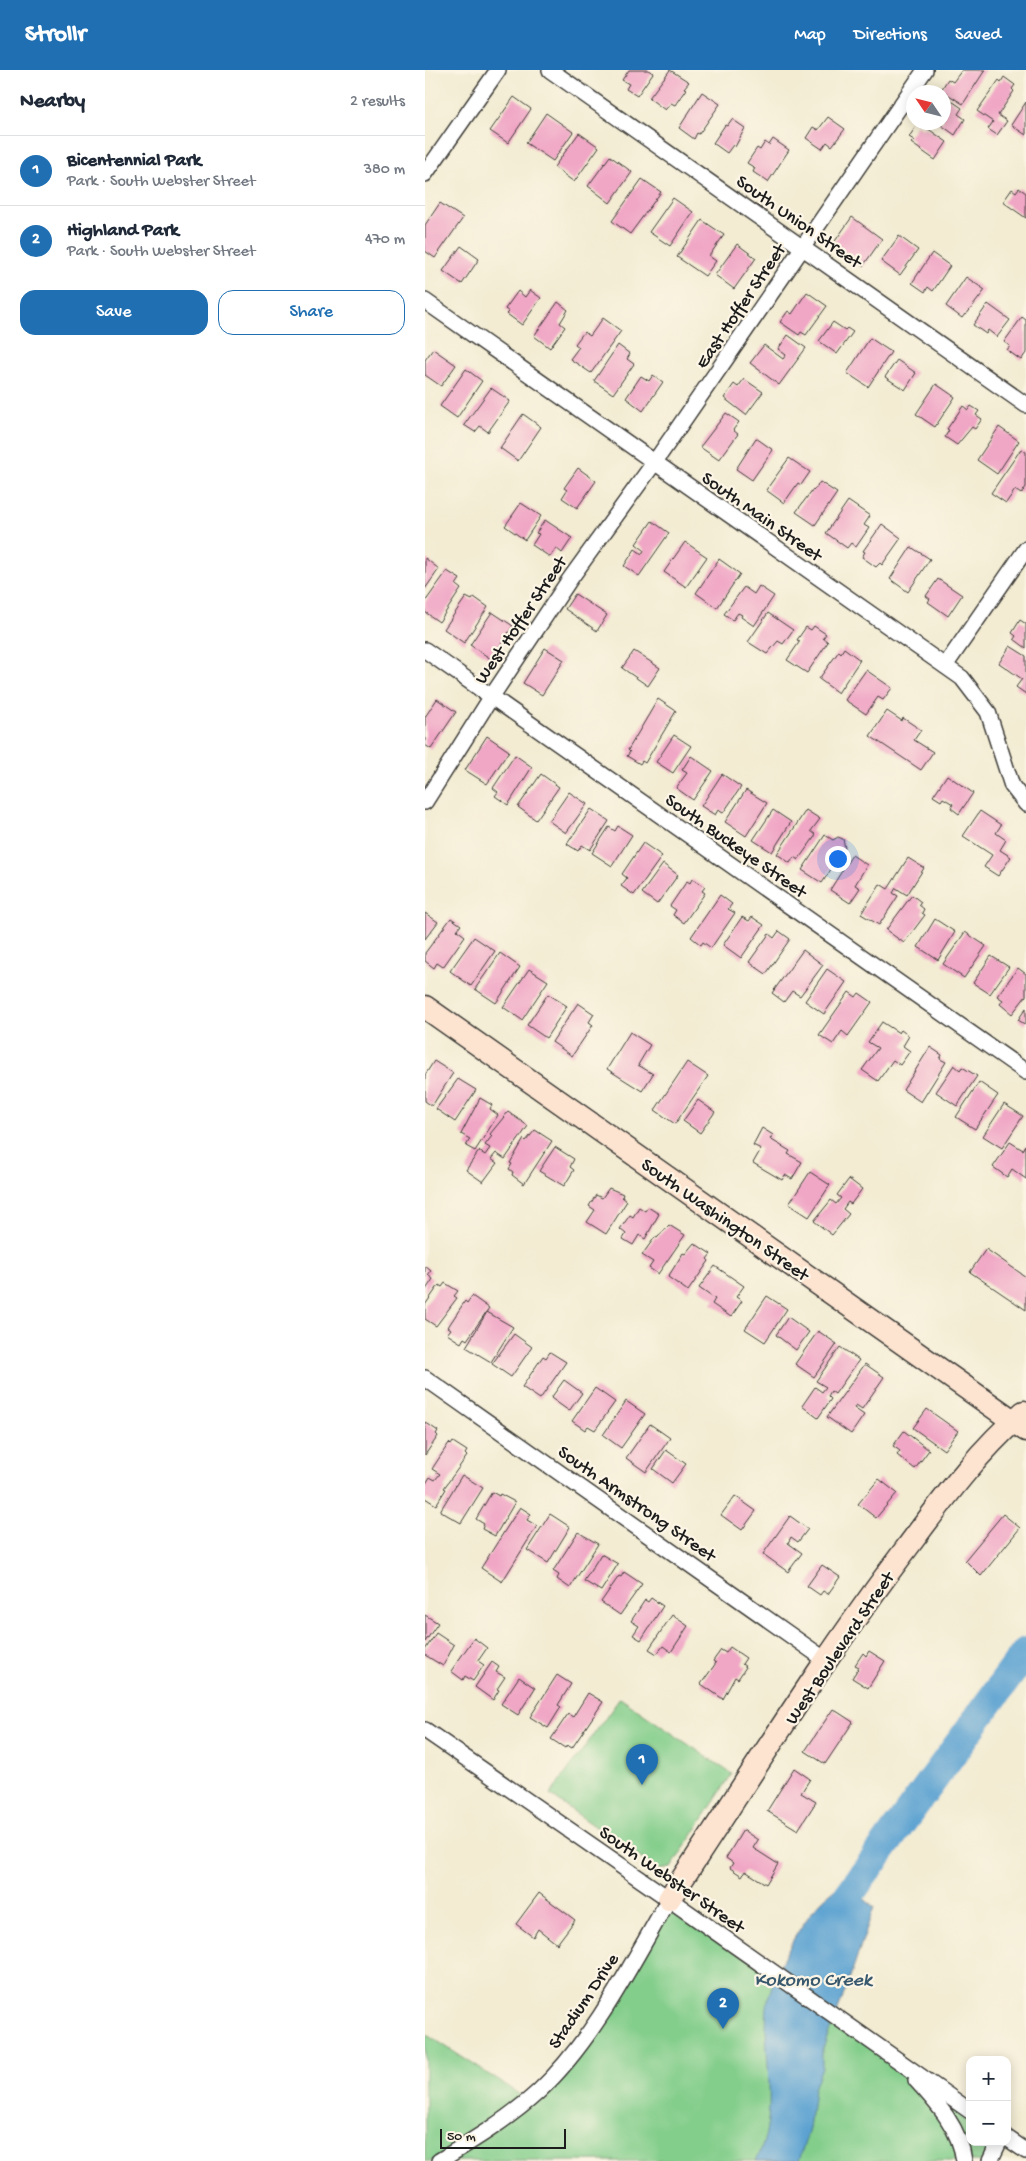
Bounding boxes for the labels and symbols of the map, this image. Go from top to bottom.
north arrow [906,85,951,130]
street label: South Union Street [731,171,867,276]
street label: East Hoffer Street [692,238,793,374]
street label: South Main Street [696,468,828,569]
street label: West Hoffer Street [471,551,574,689]
street label: South Buckeye Street [660,789,812,906]
your location [825,846,851,872]
street label: South Washington Street [636,1154,814,1289]
street label: South Armstrong Street [552,1442,721,1569]
street label: West Boulevard Street [781,1566,902,1730]
pin: 1 [626,1744,658,1785]
street label: South Webster Street [594,1822,750,1941]
street label: Stadium Drive [544,1949,625,2054]
water label: Kokomo Creek [754,1970,874,1993]
pin: 2 [707,1988,739,2029]
scale bar [440,2126,566,2149]

